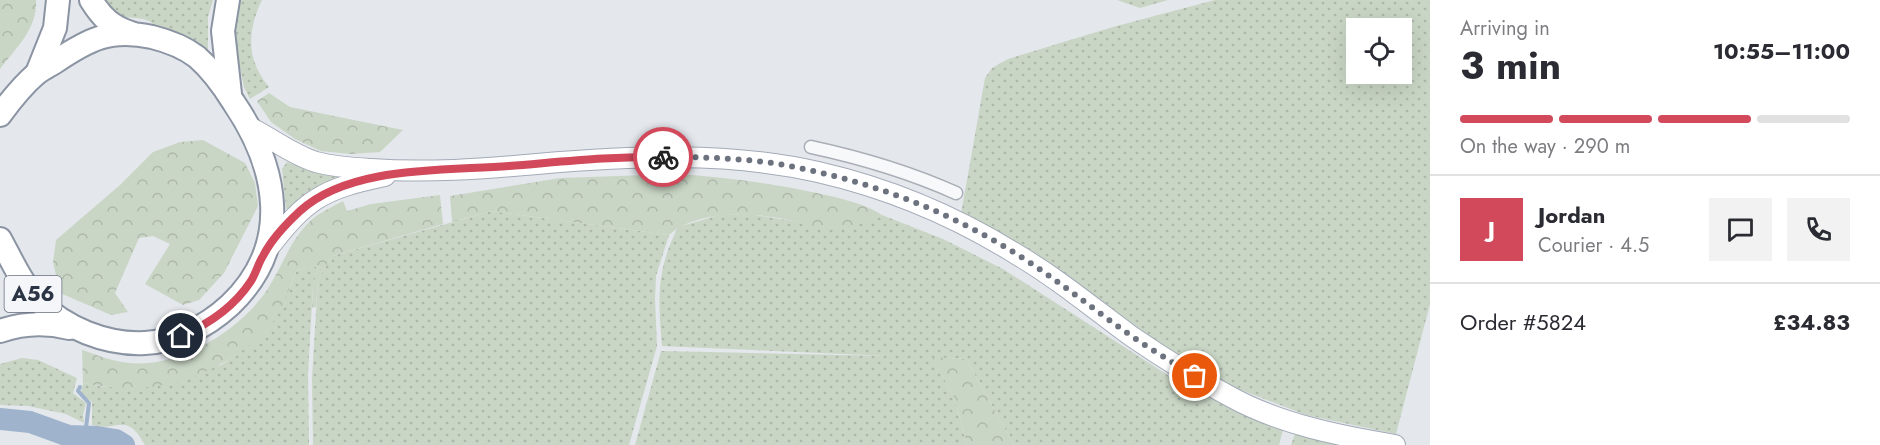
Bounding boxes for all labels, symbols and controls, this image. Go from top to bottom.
text: Arriving in [1460,14,1550,43]
map controls [1346,18,1412,84]
button: locate [1346,18,1412,84]
text: 10:55–11:00 [1713,35,1850,67]
text: 3 min [1460,37,1561,94]
courier [633,127,693,187]
text: On the way · 290 m [1460,132,1630,161]
icon: bike [647,141,680,174]
button: chat [1709,198,1772,261]
button: phone [1787,198,1850,261]
text: Jordan [1538,199,1605,231]
text: J [1488,213,1495,245]
text: Courier · 4.5 [1538,231,1649,260]
road number: A56 [4,276,62,312]
text: Order #5824 [1460,306,1586,338]
text: £34.83 [1773,306,1850,338]
pin [155,310,206,361]
icon: home [164,319,197,352]
pin [1169,350,1220,401]
icon: bag [1178,359,1211,392]

